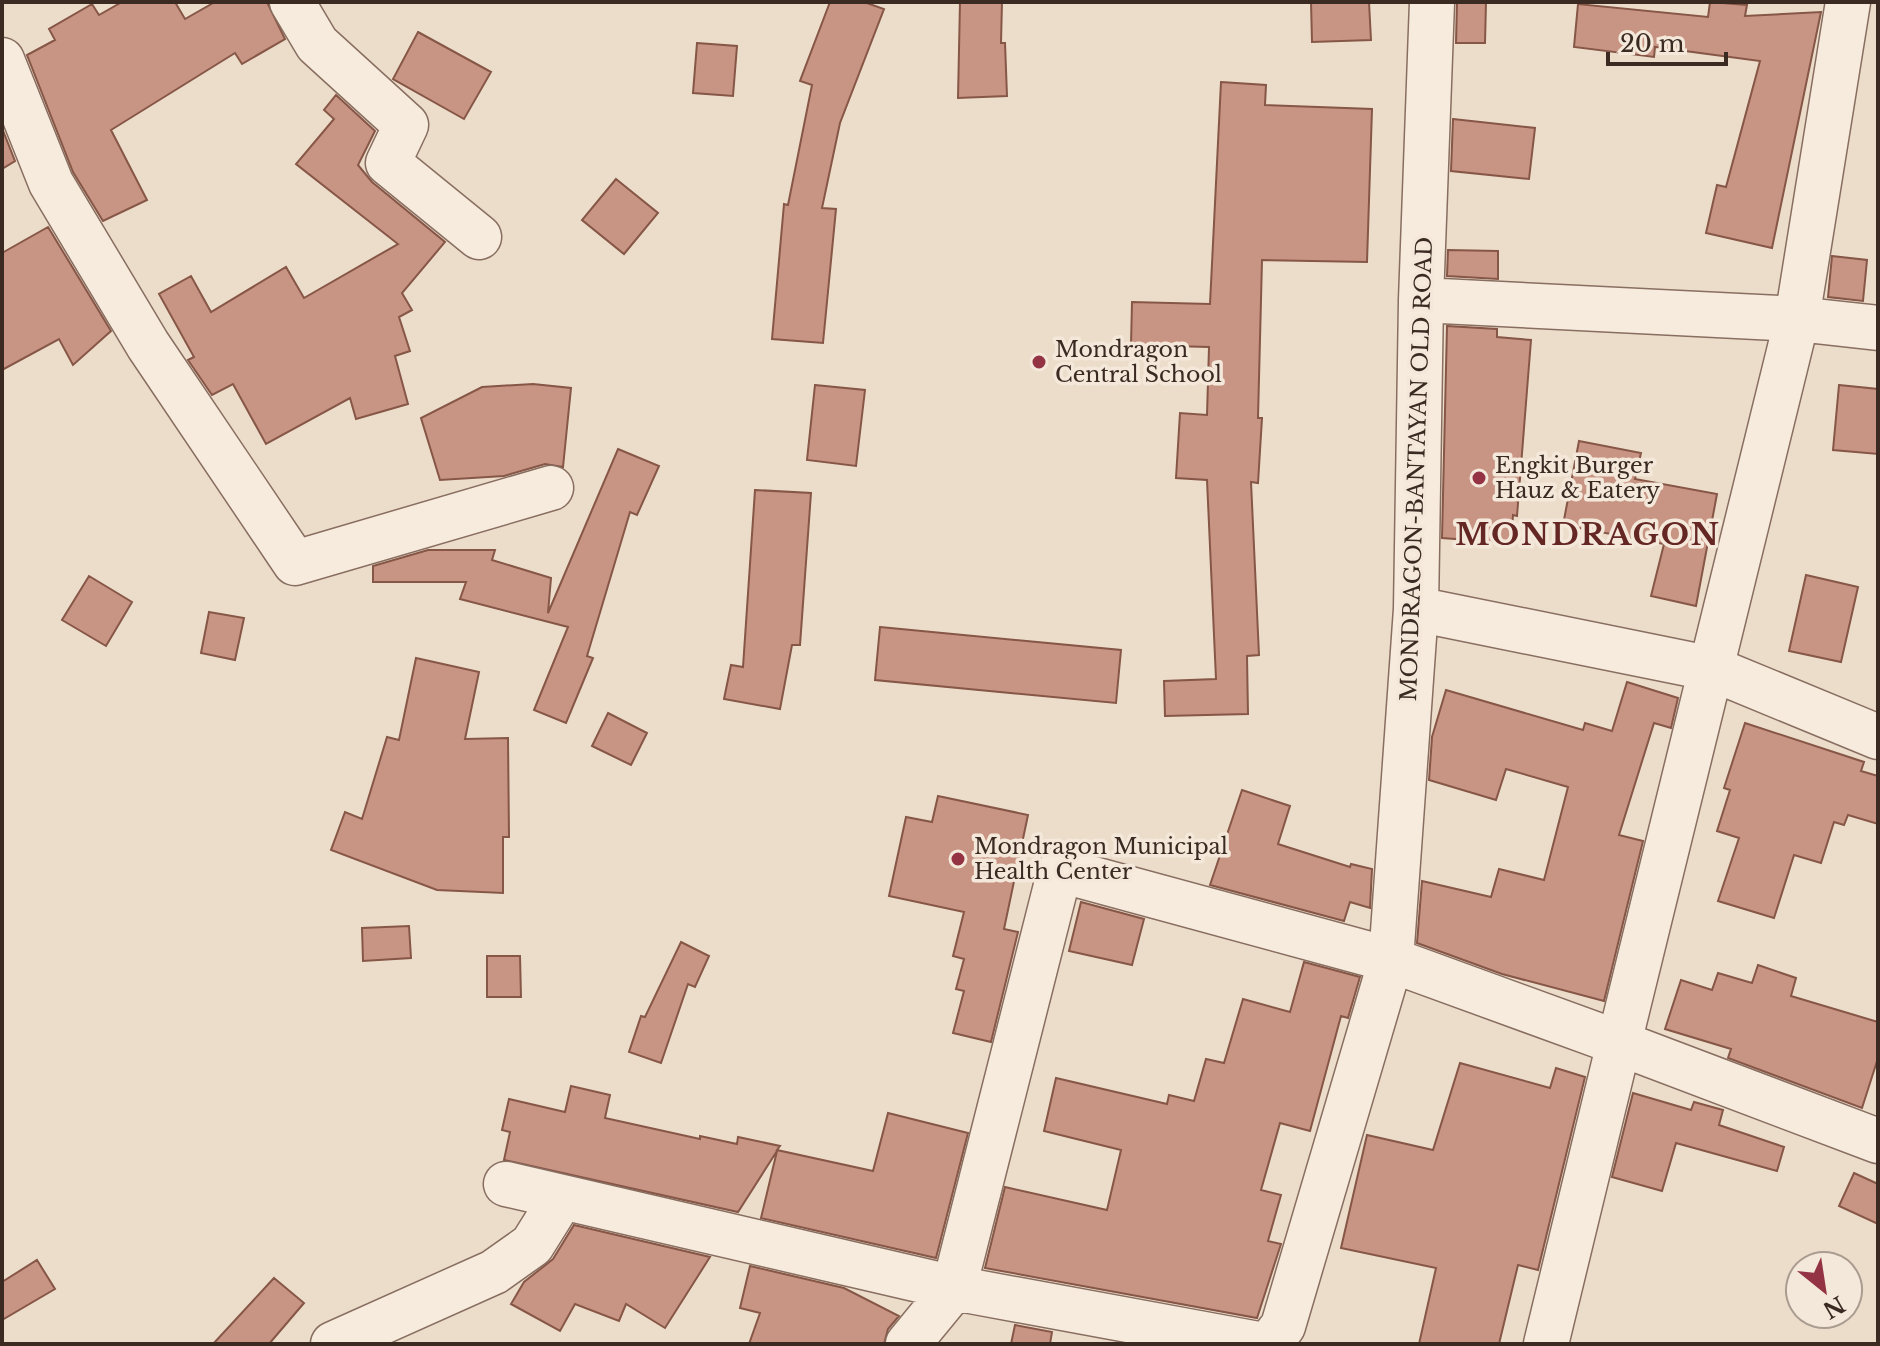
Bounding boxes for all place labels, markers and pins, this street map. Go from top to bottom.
place label: Mondragon Central School [1055,336,1222,388]
marker: Mondragon Central School [1030,353,1048,371]
place label: Engkit Burger Hauz & Eatery [1495,452,1660,504]
marker: Engkit Burger Hauz & Eatery [1470,469,1488,487]
place label: Mondragon Municipal Health Center [974,833,1228,885]
marker: Mondragon Municipal Health Center [949,850,967,868]

